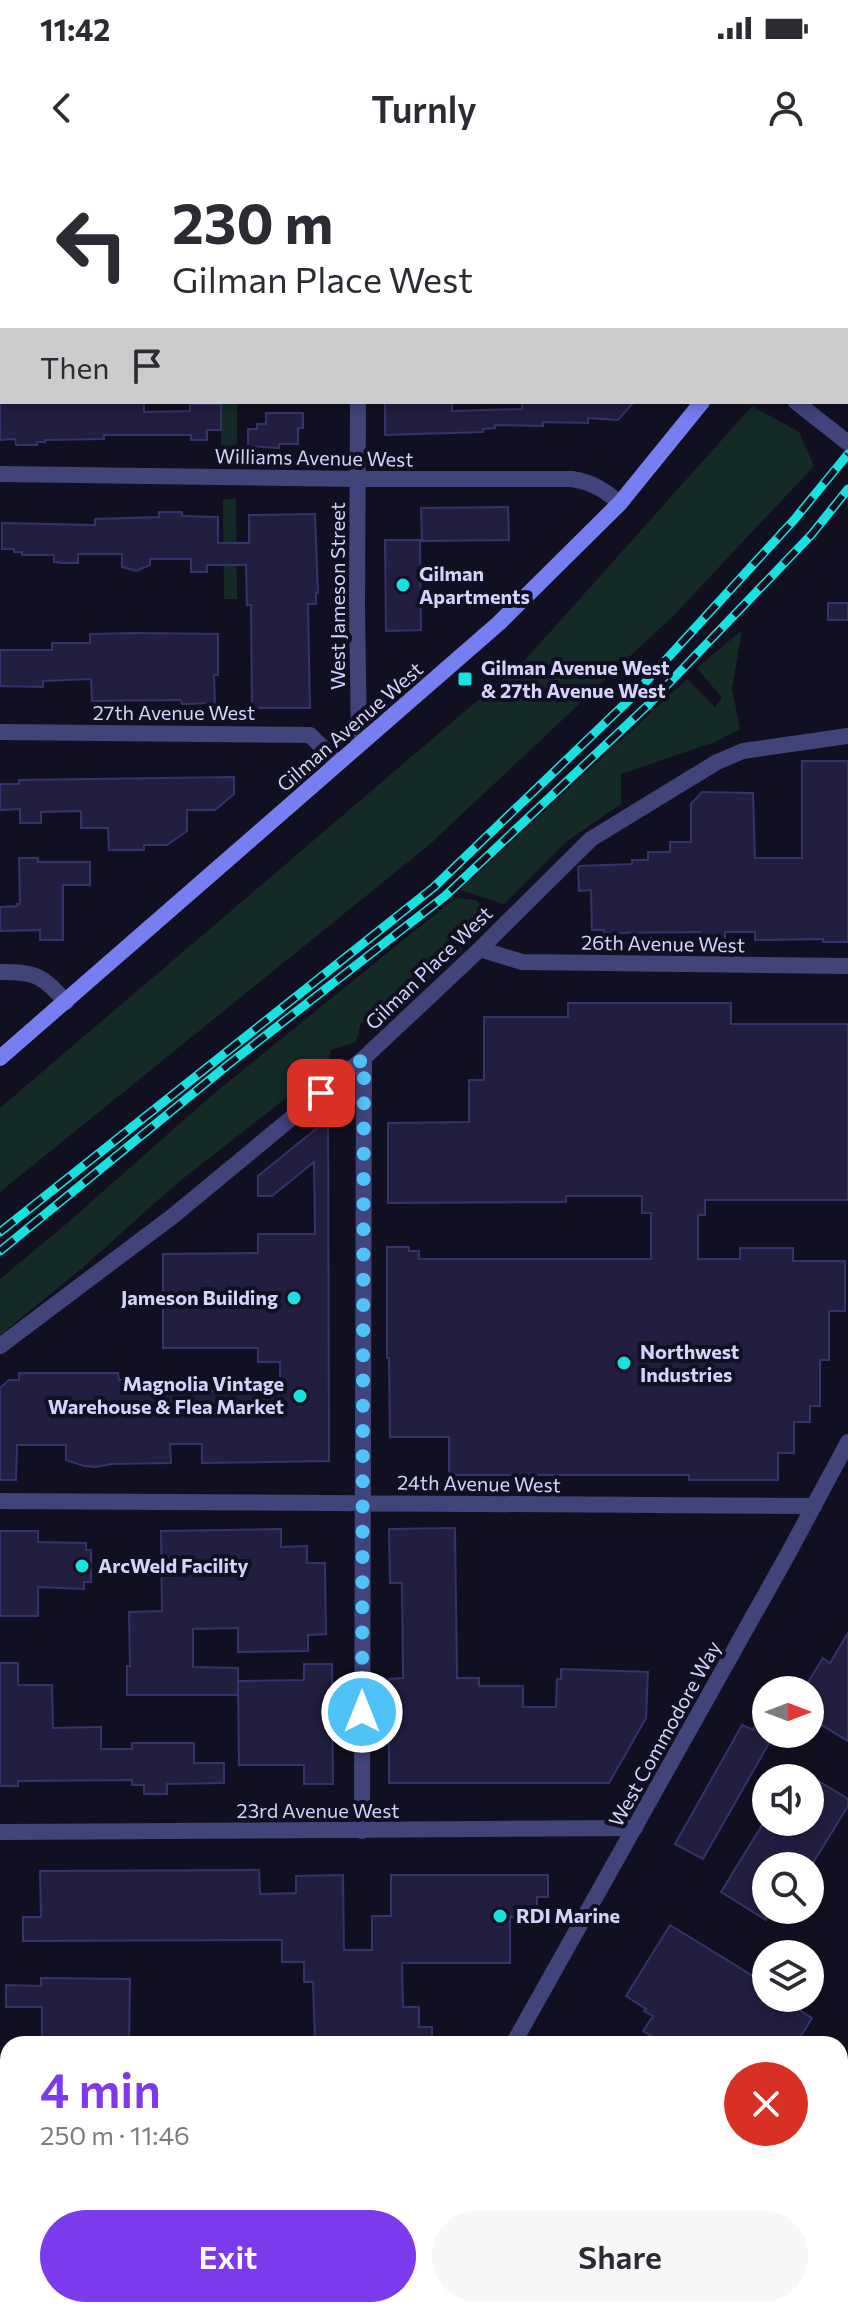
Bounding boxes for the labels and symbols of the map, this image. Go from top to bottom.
street label: Williams Avenue West [214,443,414,471]
street label: West Jameson Street [325,502,349,690]
place label: Gilman Apartments [419,561,530,608]
marker: Gilman Apartments [394,576,412,594]
place label: Gilman Avenue West & 27th Avenue West [481,655,669,702]
street label: Gilman Avenue West [272,656,427,796]
marker: Gilman Avenue West & 27th Avenue West [456,670,474,688]
street label: 27th Avenue West [93,700,255,724]
street label: Gilman Place West [360,901,497,1034]
street label: 26th Avenue West [581,930,745,956]
pin [287,1059,355,1127]
place label: Jameson Building [121,1285,278,1309]
marker: Jameson Building [285,1289,303,1307]
place label: Northwest Industries [640,1339,739,1386]
marker: Northwest Industries [615,1354,633,1372]
place label: Magnolia Vintage Warehouse & Flea Market [48,1371,284,1418]
marker: Magnolia Vintage Warehouse & Flea Market [291,1387,309,1405]
street label: 24th Avenue West [397,1470,561,1496]
place label: ArcWeld Facility [98,1553,248,1577]
marker: ArcWeld Facility [73,1557,91,1575]
street label: West Commodore Way [603,1636,725,1831]
position arrow [320,1670,404,1754]
north arrow [752,1676,824,1748]
street label: 23rd Avenue West [237,1798,399,1822]
place label: RDI Marine [516,1903,620,1927]
marker: RDI Marine [491,1907,509,1925]

